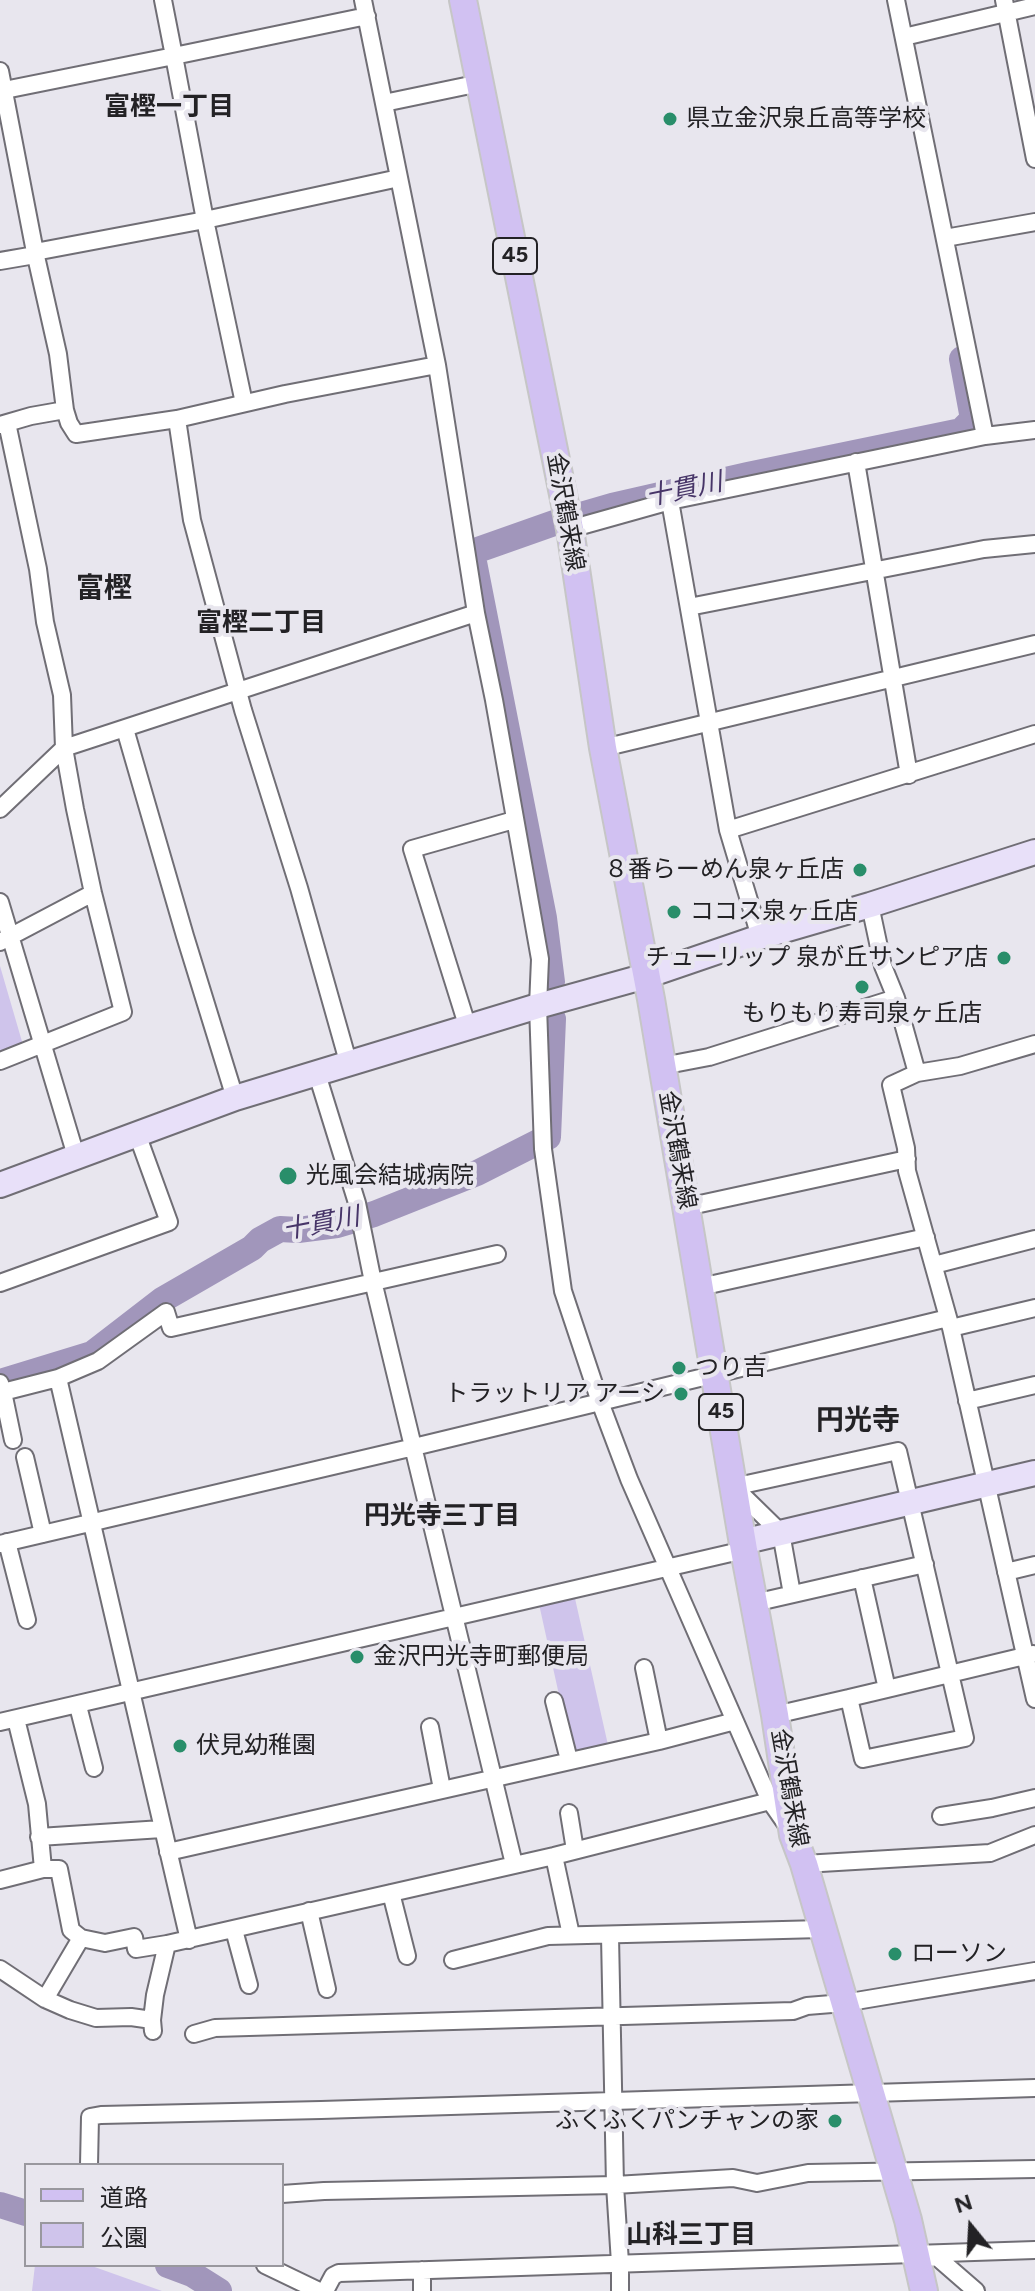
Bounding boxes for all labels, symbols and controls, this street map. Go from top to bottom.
district label: 富樫一丁目 [104,91,234,123]
place label: 県立金沢泉丘高等学校 [686,105,926,133]
marker: 県立金沢泉丘高等学校 [661,110,679,128]
road number: 45 [493,238,537,274]
street label: 金沢鶴来線 [540,450,590,574]
water label: 十貫川 [643,467,725,513]
district label: 富樫 [76,572,132,606]
district label: 富樫二丁目 [196,607,326,639]
place label: ８番らーめん泉ヶ丘店 [604,856,844,884]
marker: ８番らーめん泉ヶ丘店 [851,861,869,879]
place label: ココス泉ヶ丘店 [690,898,858,926]
marker: ココス泉ヶ丘店 [665,903,683,921]
place label: チューリップ 泉が丘サンピア店 [646,944,988,972]
marker: チューリップ 泉が丘サンピア店 [995,949,1013,967]
marker: もりもり寿司泉ヶ丘店 [853,978,871,996]
place label: もりもり寿司泉ヶ丘店 [742,1000,982,1028]
street label: 金沢鶴来線 [652,1088,702,1212]
place label: 光風会結城病院 [306,1162,474,1190]
marker: 光風会結城病院 [277,1165,299,1187]
water label: 十貫川 [280,1201,362,1247]
place label: つり吉 [695,1354,767,1382]
marker: つり吉 [670,1359,688,1377]
place label: トラットリア アーシ [445,1380,665,1408]
marker: トラットリア アーシ [672,1385,690,1403]
road number: 45 [699,1394,743,1430]
district label: 円光寺 [816,1404,900,1438]
district label: 円光寺三丁目 [364,1500,520,1532]
place label: 金沢円光寺町郵便局 [373,1643,589,1671]
marker: 金沢円光寺町郵便局 [348,1648,366,1666]
street label: 金沢鶴来線 [764,1726,814,1850]
place label: 伏見幼稚園 [196,1732,316,1760]
marker: 伏見幼稚園 [171,1737,189,1755]
place label: ローソン [911,1940,1007,1968]
marker: ローソン [886,1945,904,1963]
place label: ふくふくパンチャンの家 [555,2107,819,2135]
marker: ふくふくパンチャンの家 [826,2112,844,2130]
legend [24,2163,284,2267]
text: 道路 [100,2183,148,2212]
north arrow [931,2187,1011,2267]
text: N [951,2188,976,2219]
district label: 山科三丁目 [626,2219,756,2251]
text: 公園 [100,2223,148,2252]

